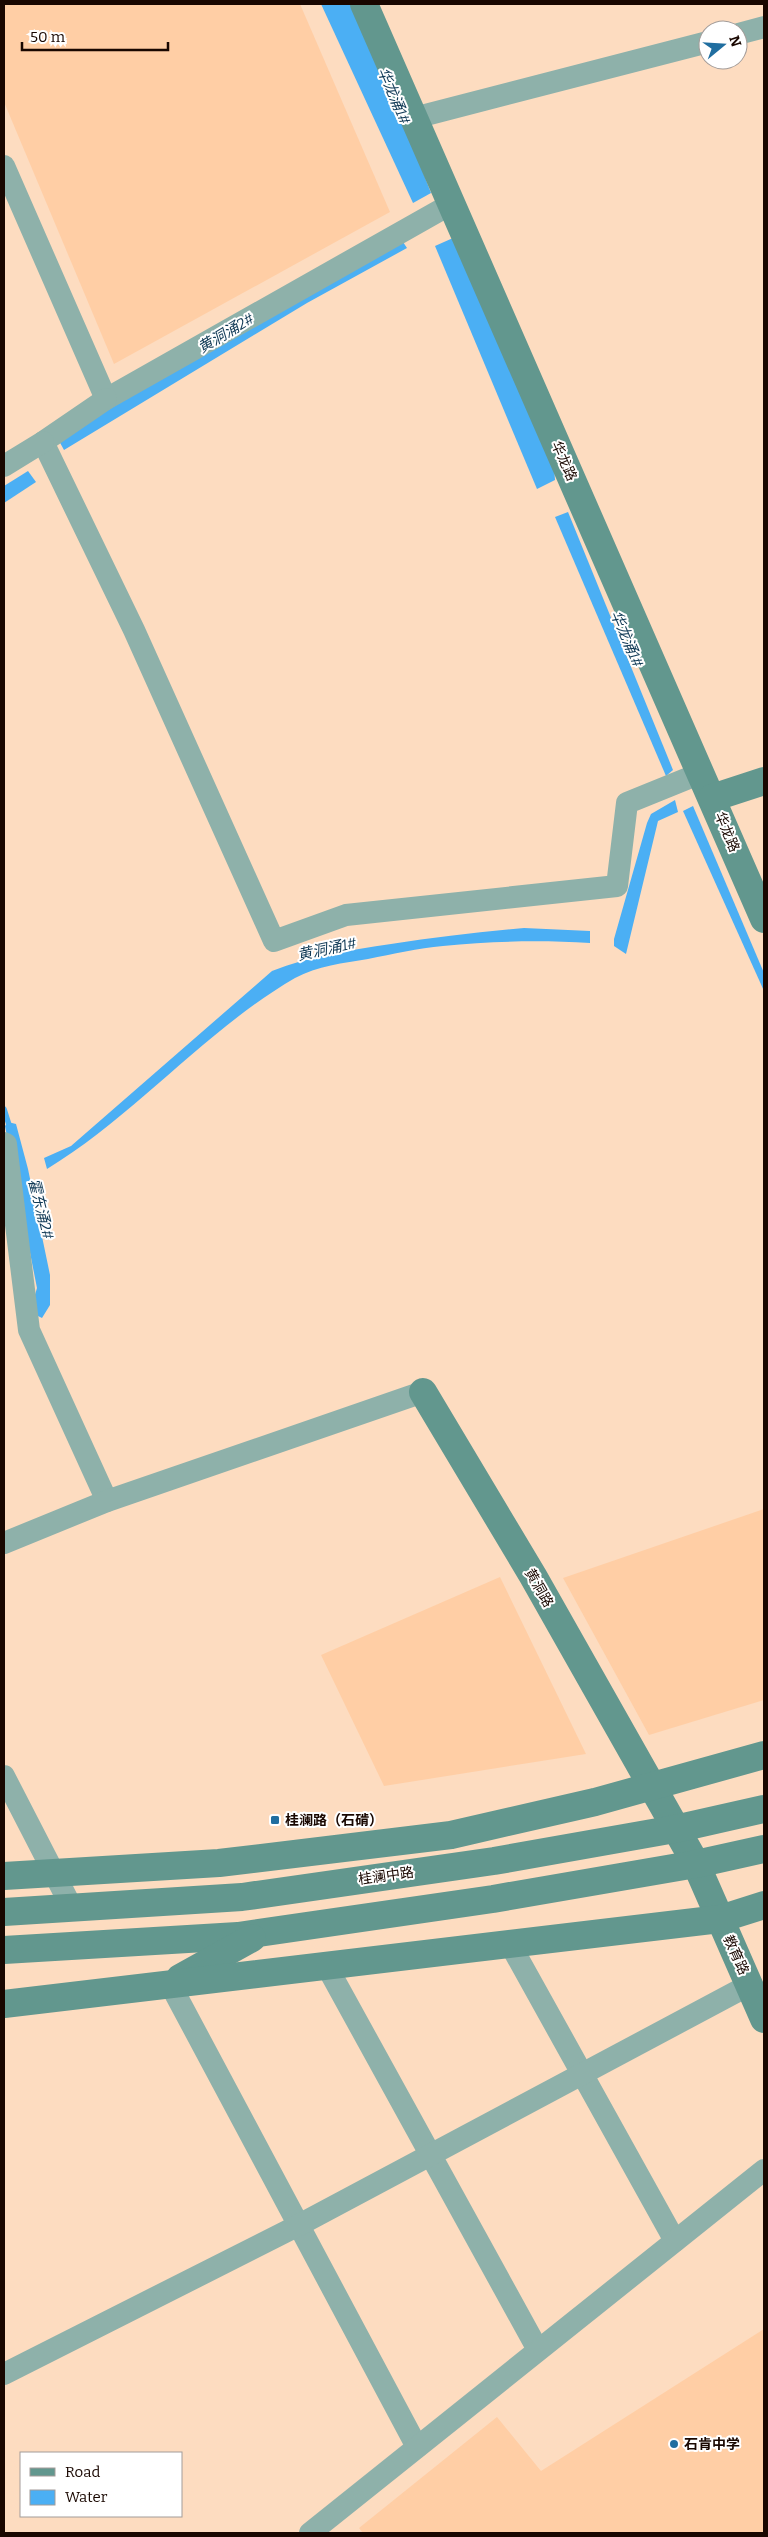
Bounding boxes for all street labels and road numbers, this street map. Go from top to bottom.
street label: 华龙路 [548,438,580,484]
street label: 华龙路 [711,809,743,855]
street label: 黄洞路 [521,1566,557,1610]
street label: 桂澜中路 [357,1864,415,1888]
street label: 教育路 [720,1932,752,1978]

